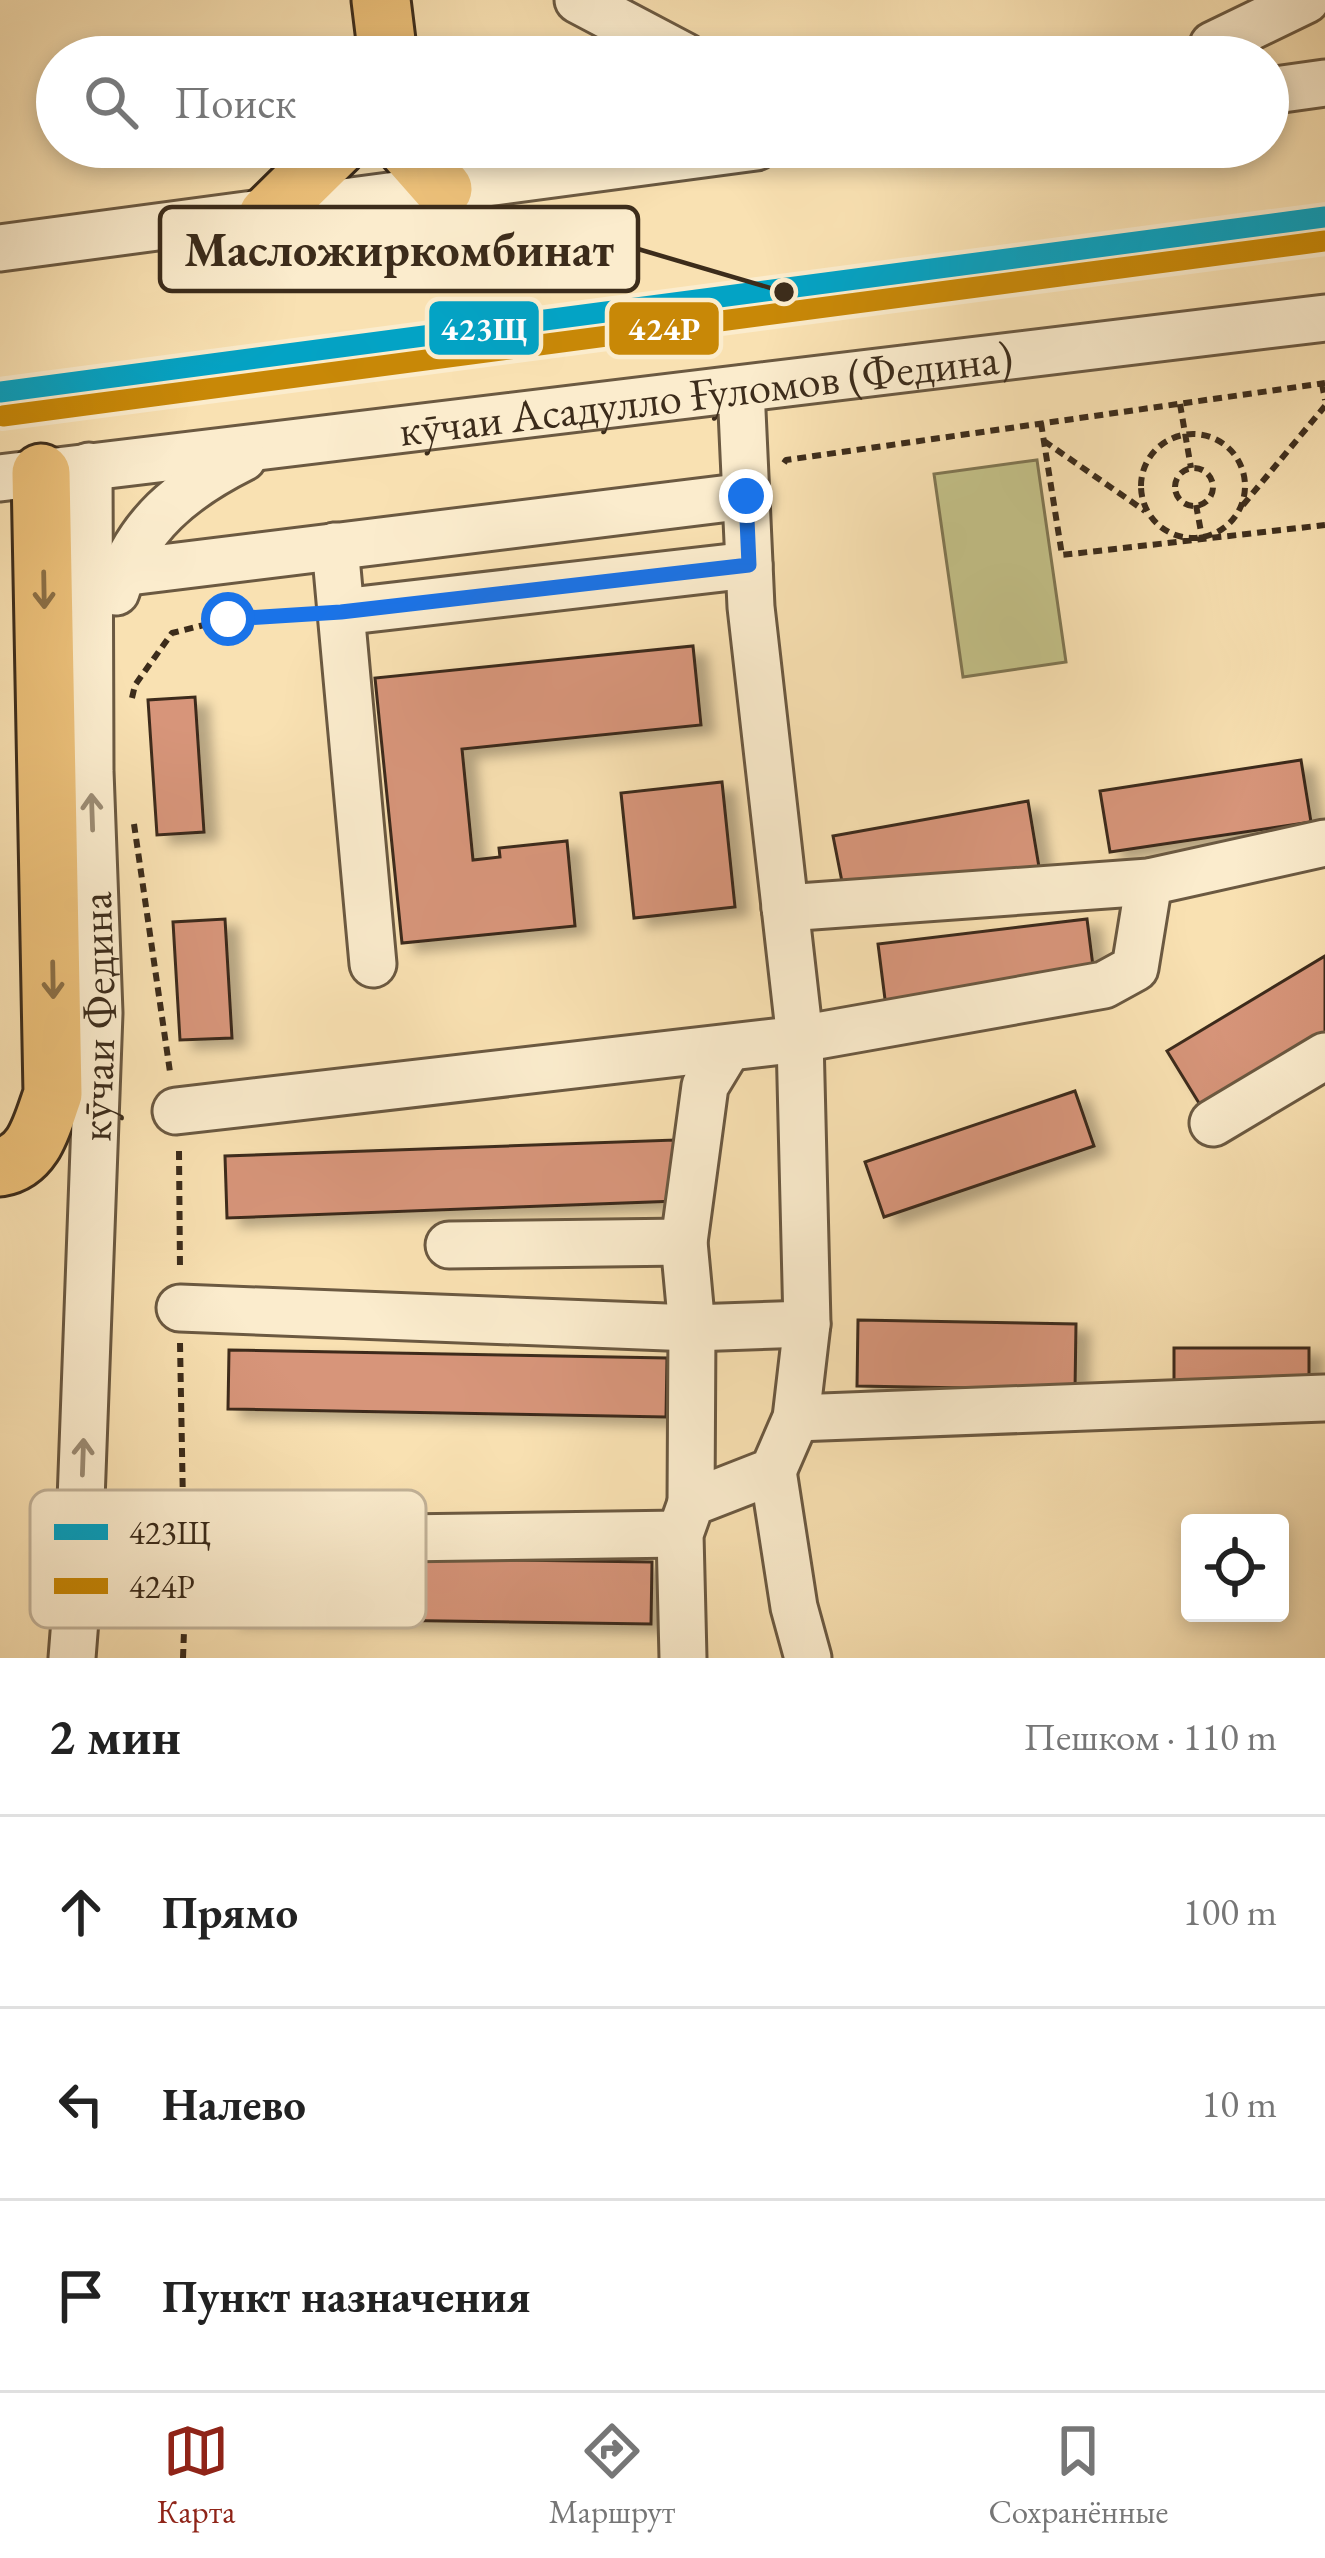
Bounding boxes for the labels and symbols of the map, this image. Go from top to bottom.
callout: Масложиркомбинат [160,207,638,291]
text: Масложиркомбинат [184,218,614,280]
line badge: 423Щ [427,299,541,357]
line badge: 424Р [607,300,721,357]
text: 423Щ [440,307,528,350]
text: 424Р [628,307,700,350]
street label: кӯчаи Асадулло Ғуломов (Федина) [396,327,1016,459]
route end [719,469,773,523]
one-way arrow [33,570,56,609]
route start [201,592,255,646]
one-way arrow [80,793,103,832]
street label: кӯчаи Федина [65,891,129,1142]
one-way arrow [41,960,64,999]
one-way arrow [71,1438,94,1477]
legend [30,1490,426,1628]
text: 423Щ [129,1511,211,1554]
text: 424Р [129,1565,195,1608]

